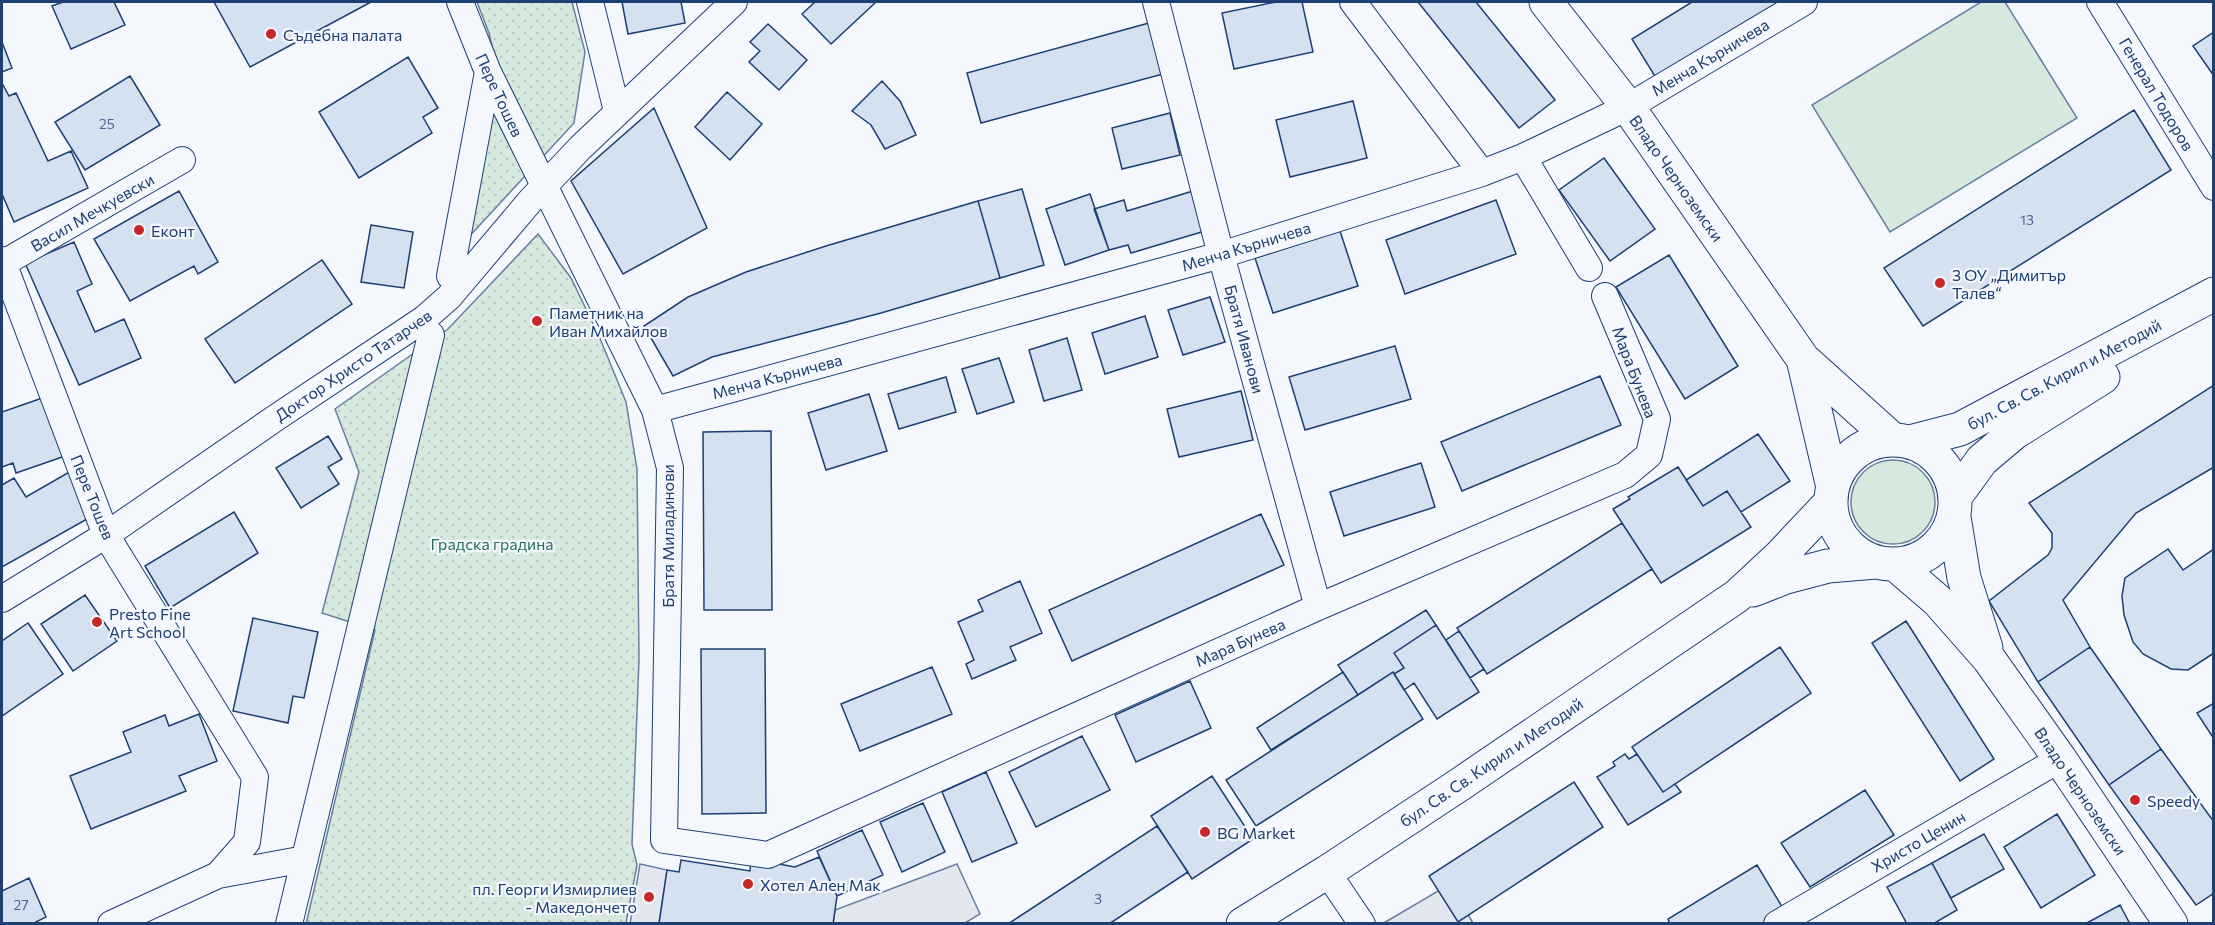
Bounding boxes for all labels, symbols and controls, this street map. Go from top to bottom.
street label: Менча Кърничева [1648,14,1772,100]
place label: Съдебна палата [283,25,402,44]
marker: Съдебна палата [264,27,278,41]
street label: Генерал Тодоров [2116,34,2198,154]
street label: Пере Тошев [472,50,528,140]
street label: Владо Черноземски [1626,111,1728,245]
house number: 25 [99,115,115,132]
street label: Васил Мечкуевски [27,169,157,255]
house number: 13 [2020,211,2034,228]
street label: Менча Кърничева [1179,217,1313,275]
place label: Еконт [151,221,195,240]
marker: Еконт [132,223,146,237]
place label: 3 ОУ „Димитър Талев“ [1952,265,2066,302]
marker: 3 ОУ „Димитър Талев“ [1933,276,1947,290]
street label: Братя Иванови [1221,283,1269,395]
place label: Паметник на Иван Михайлов [549,303,668,340]
street label: Доктор Христо Татарчев [271,305,435,425]
marker: Паметник на Иван Михайлов [530,314,544,328]
street label: бул. Св. Св. Кирил и Методий [1964,315,2164,433]
street label: Мара Бунева [1609,324,1661,420]
street label: Менча Кърничева [710,349,844,403]
street label: Пере Тошев [67,452,119,542]
street label: Братя Миладинови [658,464,677,608]
park label: Градска градина [430,534,554,553]
place label: Presto Fine Art School [109,604,191,641]
street label: Мара Бунева [1192,614,1288,670]
marker: Presto Fine Art School [90,615,104,629]
street label: бул. Св. Св. Кирил и Методий [1396,693,1586,831]
street label: Владо Черноземски [2031,723,2131,859]
place label: Speedy [2147,791,2200,810]
marker: Speedy [2128,793,2142,807]
street label: Христо Ценин [1868,806,1968,876]
place label: BG Market [1217,823,1296,842]
marker: BG Market [1198,825,1212,839]
place label: Хотел Ален Мак [760,875,881,894]
marker: Хотел Ален Мак [741,877,755,891]
place label: пл. Георги Измирлиев - Македончето [472,879,637,916]
marker: пл. Георги Измирлиев - Македончето [642,890,656,904]
house number: 3 [1094,890,1102,907]
house number: 27 [13,896,29,913]

